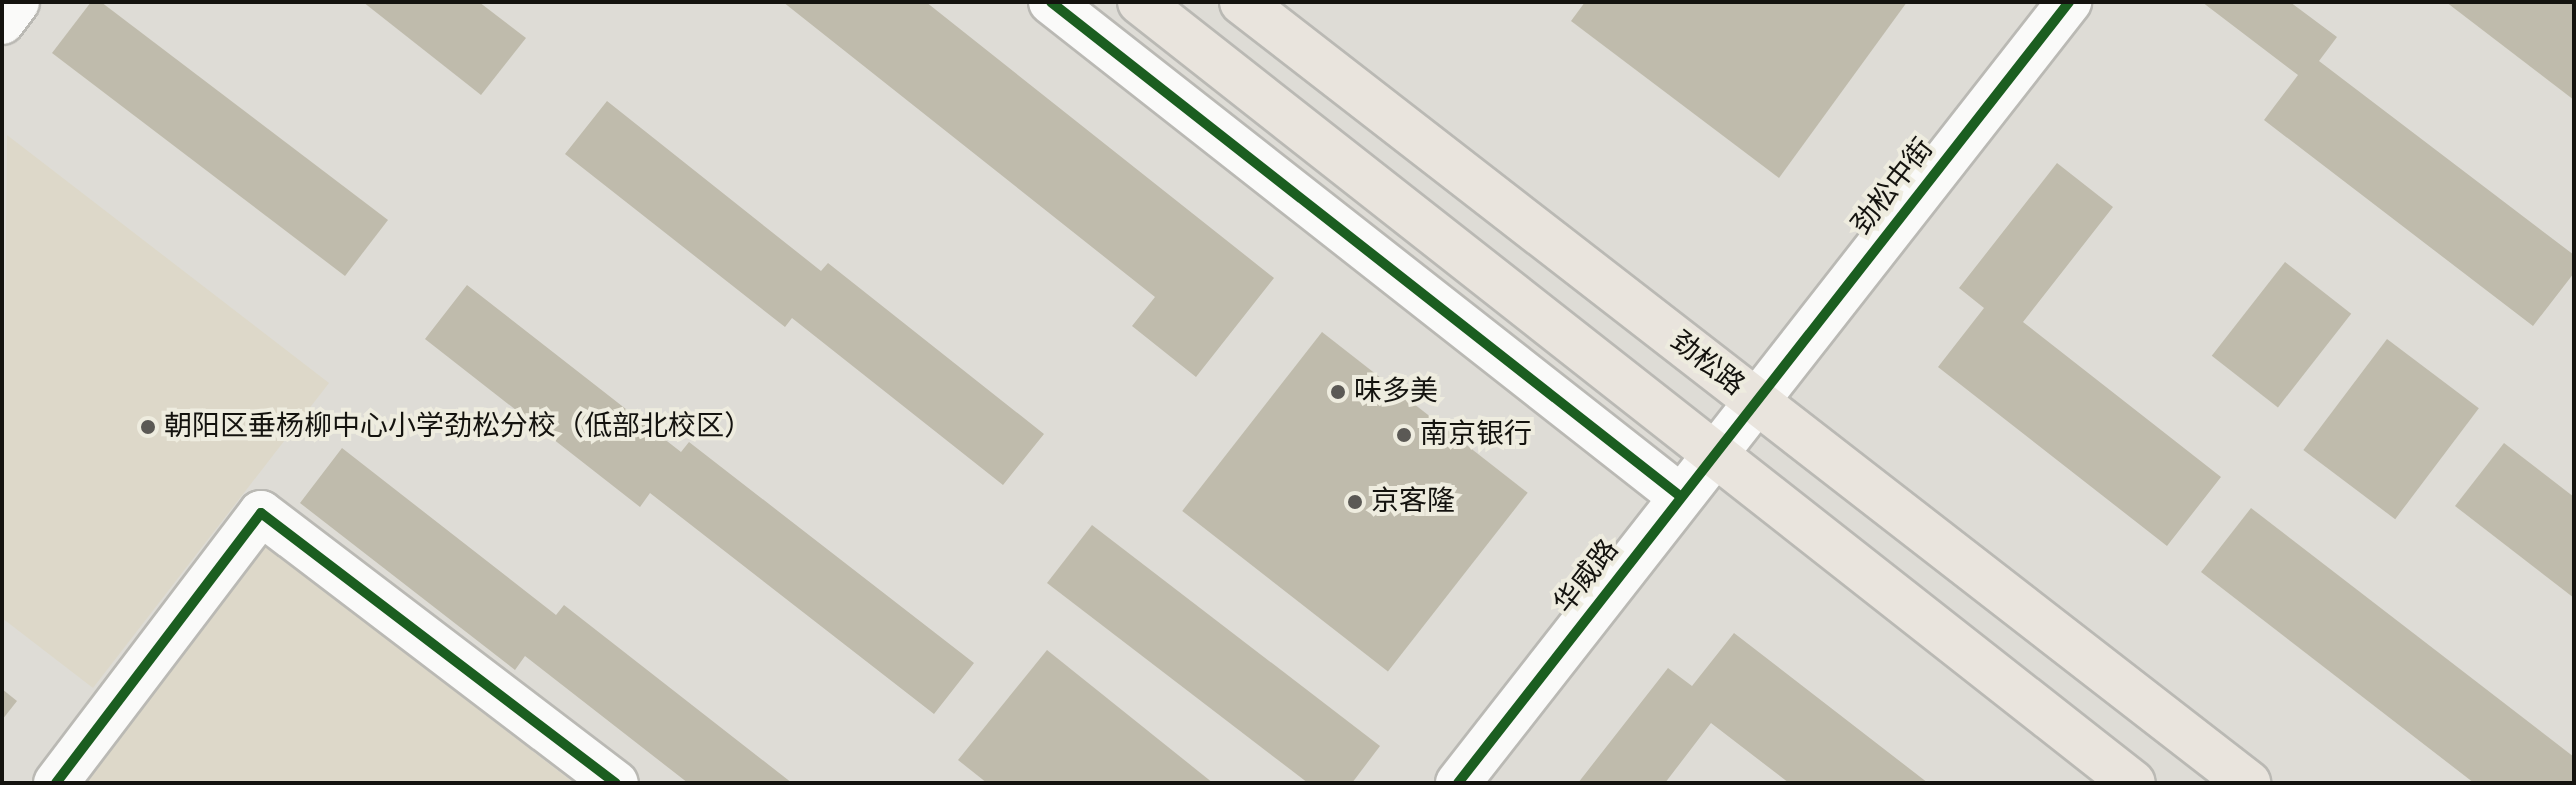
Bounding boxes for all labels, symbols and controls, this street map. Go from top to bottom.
street label: 劲松中街 [1845,133,1941,241]
street label: 劲松路 [1664,325,1750,403]
place label: 味多美 [1354,375,1438,409]
marker: 味多美 [1329,383,1347,401]
place label: 朝阳区垂杨柳中心小学劲松分校（低部北校区） [164,410,752,444]
marker: 朝阳区垂杨柳中心小学劲松分校（低部北校区） [139,418,157,436]
place label: 南京银行 [1420,418,1532,452]
marker: 南京银行 [1395,426,1413,444]
place label: 京客隆 [1371,485,1455,519]
marker: 京客隆 [1346,493,1364,511]
street label: 华威路 [1548,534,1626,620]

